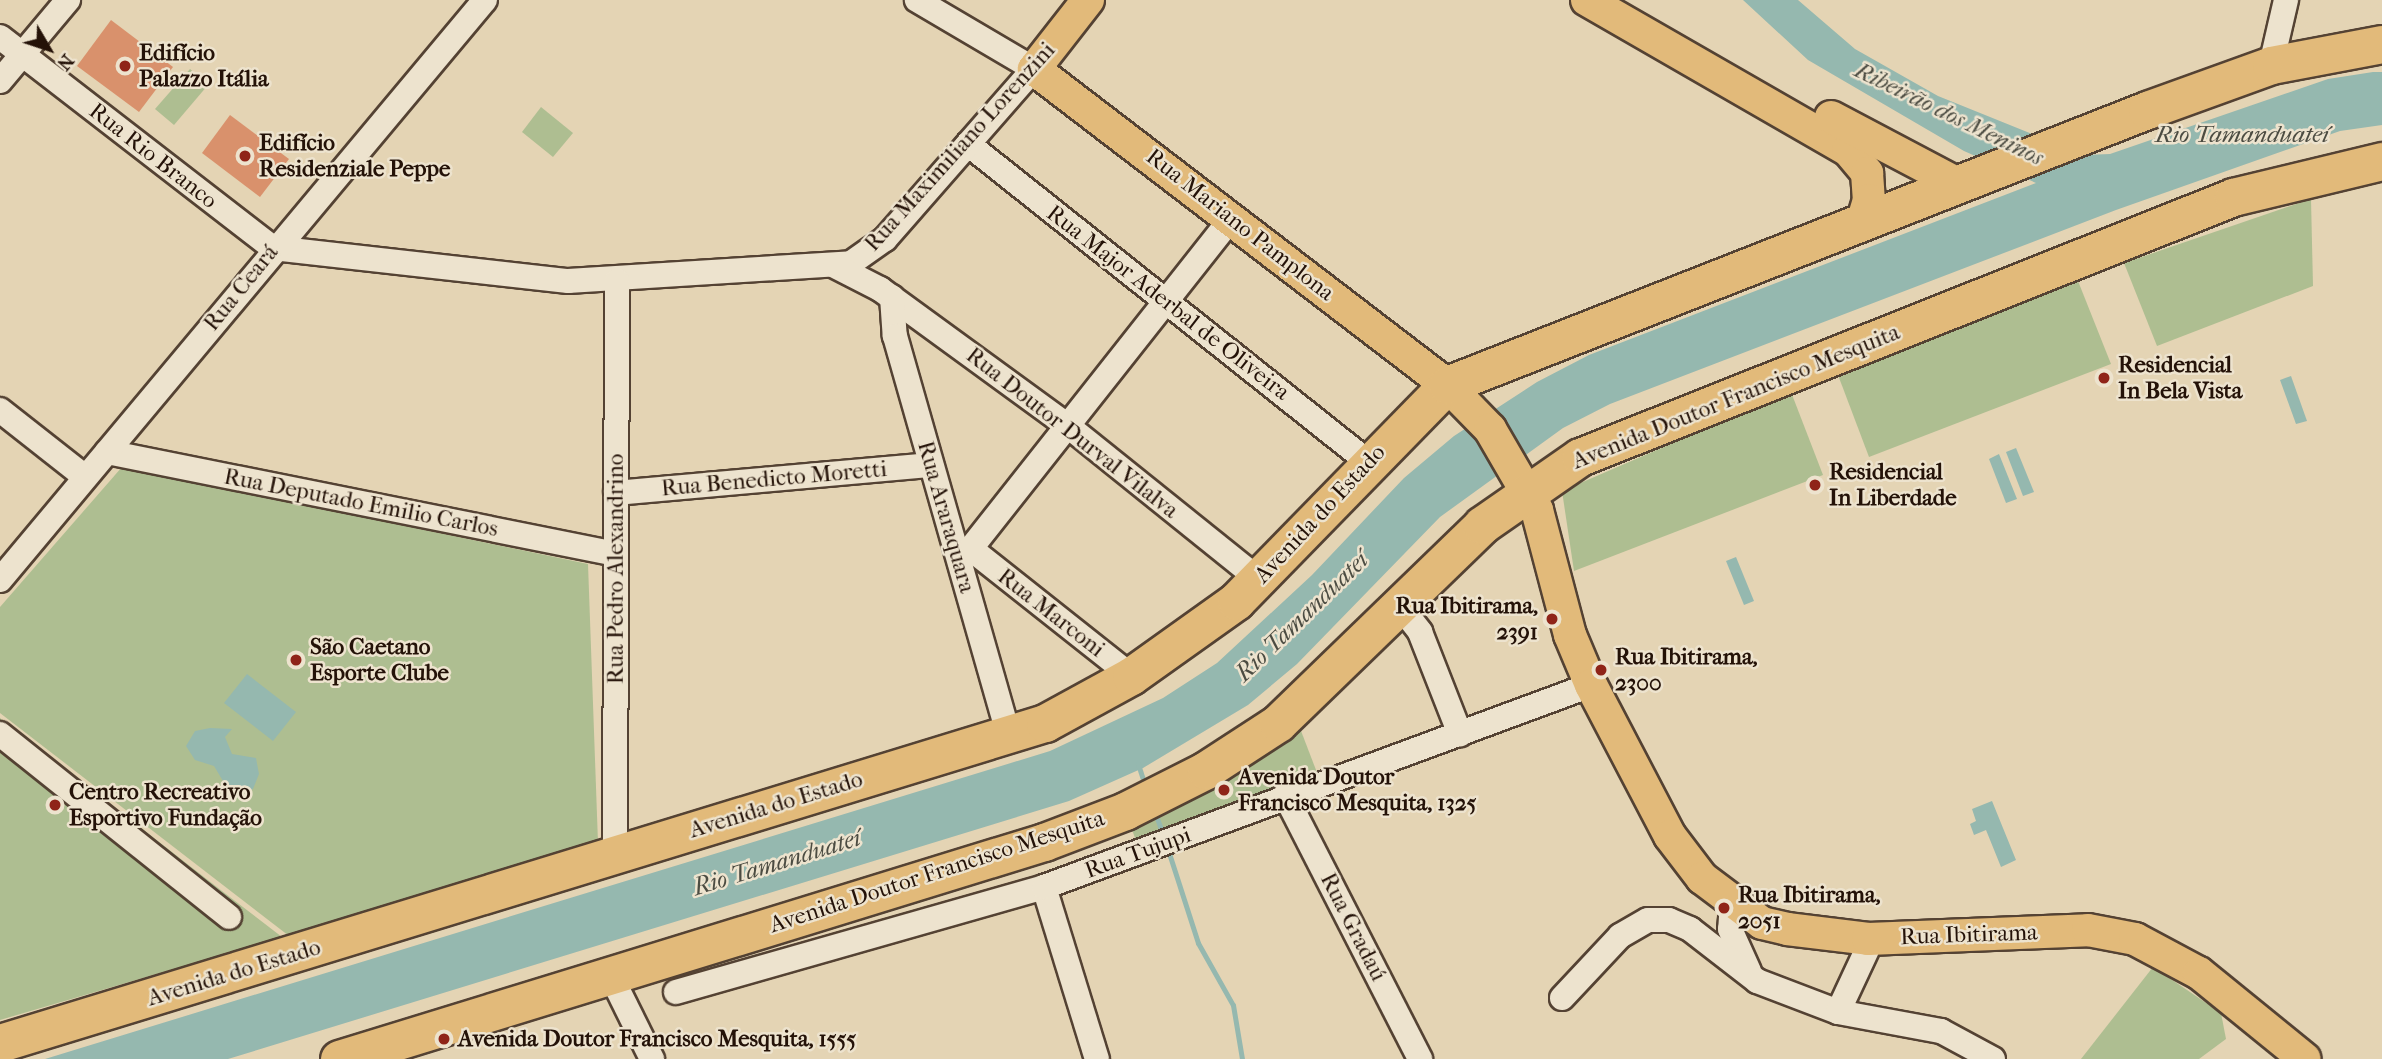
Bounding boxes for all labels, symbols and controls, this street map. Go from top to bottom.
north arrow [14,14,84,84]
street label: Rua Maximiliano Lorenzini [859,37,1061,257]
place label: Edifício Palazzo Itália [139,39,269,93]
text: N [52,50,78,75]
water label: Ribeirão dos Meninos [1850,56,2048,172]
marker: Edifício Palazzo Itália [117,58,133,74]
street label: Rua Rio Branco [83,97,223,215]
water label: Rio Tamanduateí [2155,121,2329,149]
place label: Edifício Residenziale Peppe [259,129,450,183]
street label: Rua Mariano Pamplona [1140,143,1340,307]
marker: Edifício Residenziale Peppe [237,148,253,164]
street label: Rua Major Aderbal de Oliveira [1041,200,1295,406]
street label: Rua Ceará [198,239,284,337]
street label: Avenida Doutor Francisco Mesquita [1568,319,1904,475]
street label: Rua Doutor Durval Vilalva [960,342,1184,524]
place label: Residencial In Bela Vista [2118,351,2242,405]
marker: Residencial In Bela Vista [2096,370,2112,386]
street label: Rua Araraquara [911,438,981,596]
street label: Avenida do Estado [1249,439,1391,589]
street label: Rua Pedro Alexandrino [602,454,630,684]
street label: Rua Benedicto Moretti [660,455,888,503]
place label: Residencial In Liberdade [1829,458,1957,512]
street label: Rua Deputado Emilio Carlos [222,463,500,543]
marker: Residencial In Liberdade [1807,477,1823,493]
water label: Rio Tamanduateí [1230,546,1374,688]
street label: Rua Marconi [992,563,1110,663]
place label: Rua Ibitirama, 2391 [1395,592,1538,646]
marker: Rua Ibitirama, 2391 [1544,611,1560,627]
place label: São Caetano Esporte Clube [310,633,449,687]
place label: Rua Ibitirama, 2300 [1615,643,1758,697]
marker: São Caetano Esporte Clube [288,652,304,668]
marker: Rua Ibitirama, 2300 [1593,662,1609,678]
place label: Avenida Doutor Francisco Mesquita, 1325 [1238,763,1477,817]
street label: Avenida do Estado [686,766,866,844]
place label: Centro Recreativo Esportivo Fundação [69,778,262,832]
marker: Avenida Doutor Francisco Mesquita, 1325 [1216,782,1232,798]
marker: Centro Recreativo Esportivo Fundação [47,797,63,813]
street label: Avenida Doutor Francisco Mesquita [766,805,1108,939]
street label: Rua Tujupi [1081,821,1195,885]
water label: Rio Tamanduateí [690,824,864,902]
street label: Rua Gradaú [1314,868,1392,986]
place label: Rua Ibitirama, 2051 [1738,881,1881,935]
marker: Rua Ibitirama, 2051 [1716,900,1732,916]
street label: Rua Ibitirama [1900,919,2038,951]
street label: Avenida do Estado [144,934,324,1012]
place label: Avenida Doutor Francisco Mesquita, 1555 [458,1025,856,1053]
marker: Avenida Doutor Francisco Mesquita, 1555 [436,1031,452,1047]

